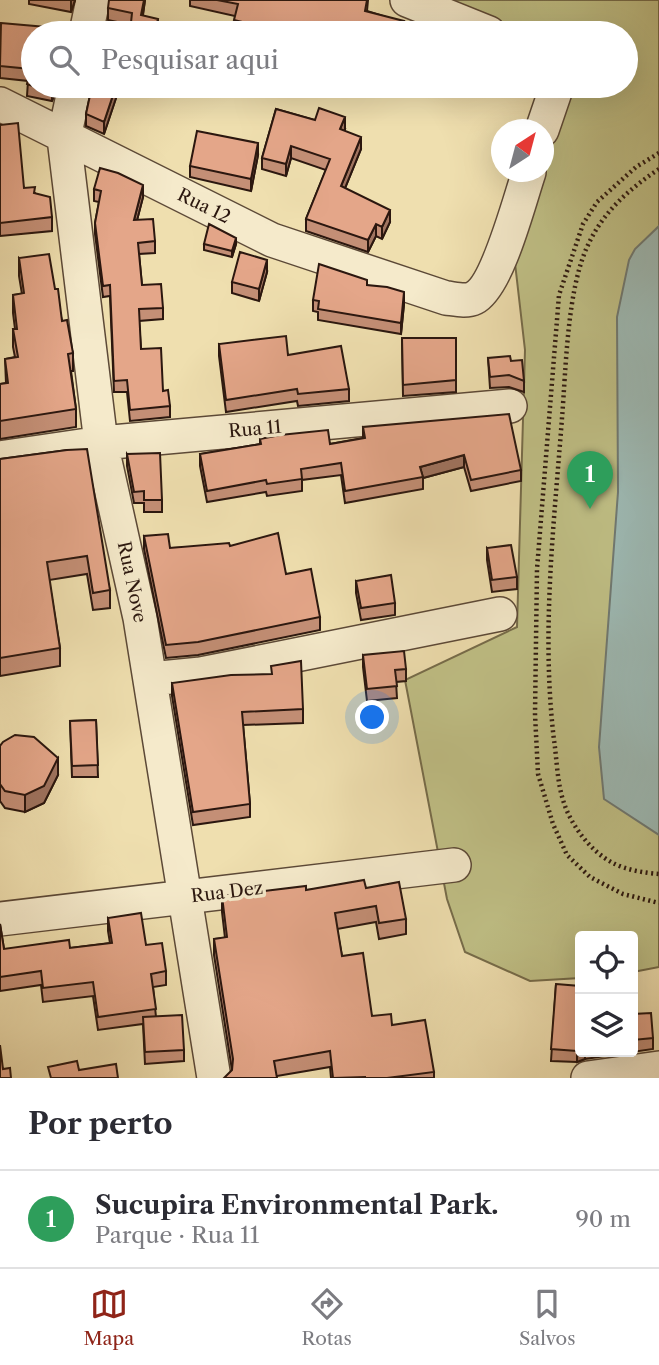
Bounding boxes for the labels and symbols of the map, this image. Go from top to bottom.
north arrow [491,119,554,182]
street label: Rua 12 [174,184,234,228]
street label: Rua 11 [227,416,283,442]
pin: 1 [567,451,613,509]
street label: Rua Nove [113,539,151,625]
your location [355,700,389,734]
street label: Rua Dez [190,877,264,907]

